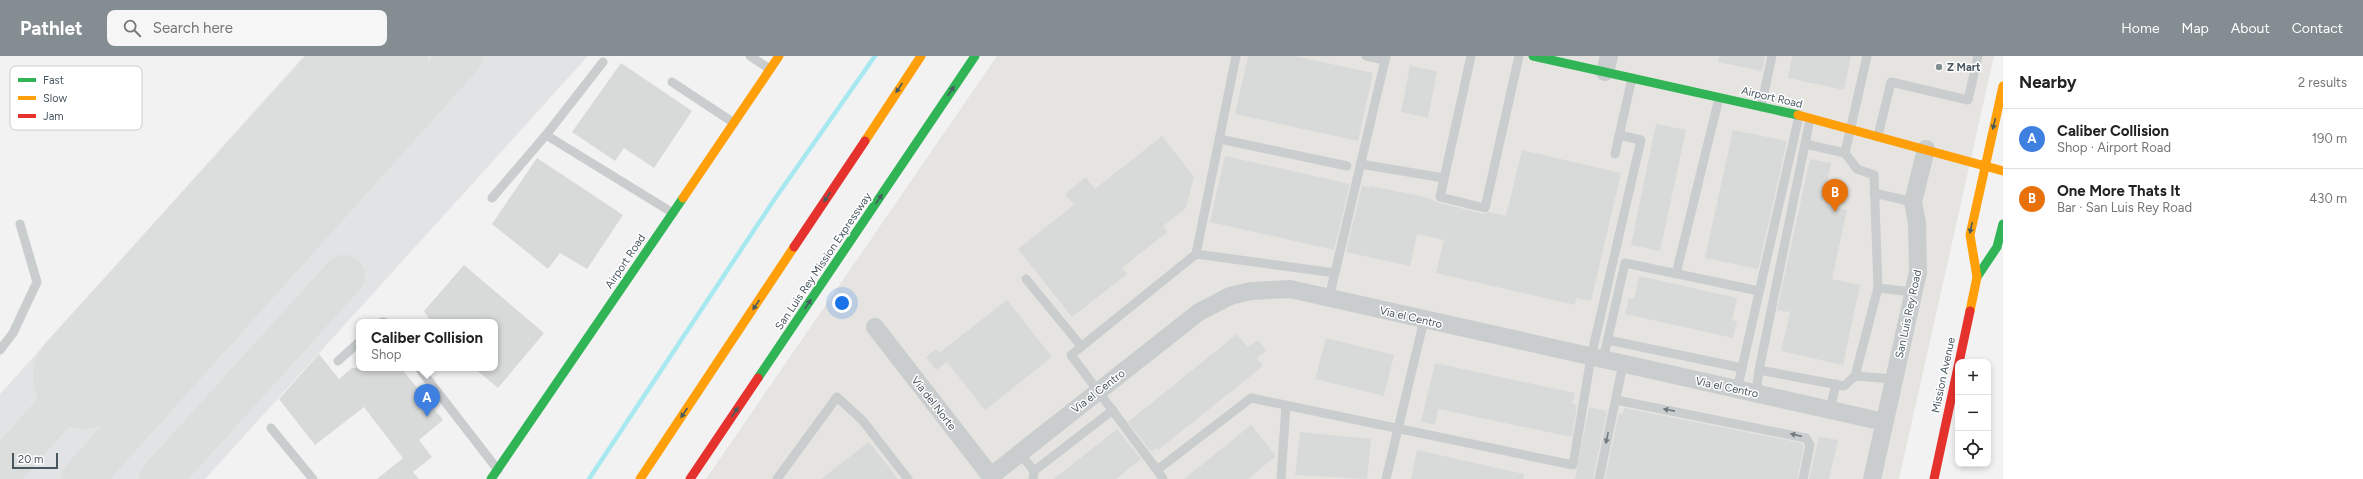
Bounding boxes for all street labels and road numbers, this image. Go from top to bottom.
street label: Airport Road [1740,84,1804,111]
street label: San Luis Rey Mission Expressway [773,190,874,332]
street label: Airport Road [603,232,648,291]
street label: San Luis Rey Road [1893,269,1924,359]
street label: Via el Centro [1378,304,1444,331]
street label: Mission Avenue [1929,336,1958,414]
street label: Via el Centro [1069,367,1128,416]
street label: Via del Norte [909,374,959,433]
street label: Via el Centro [1694,374,1760,400]

